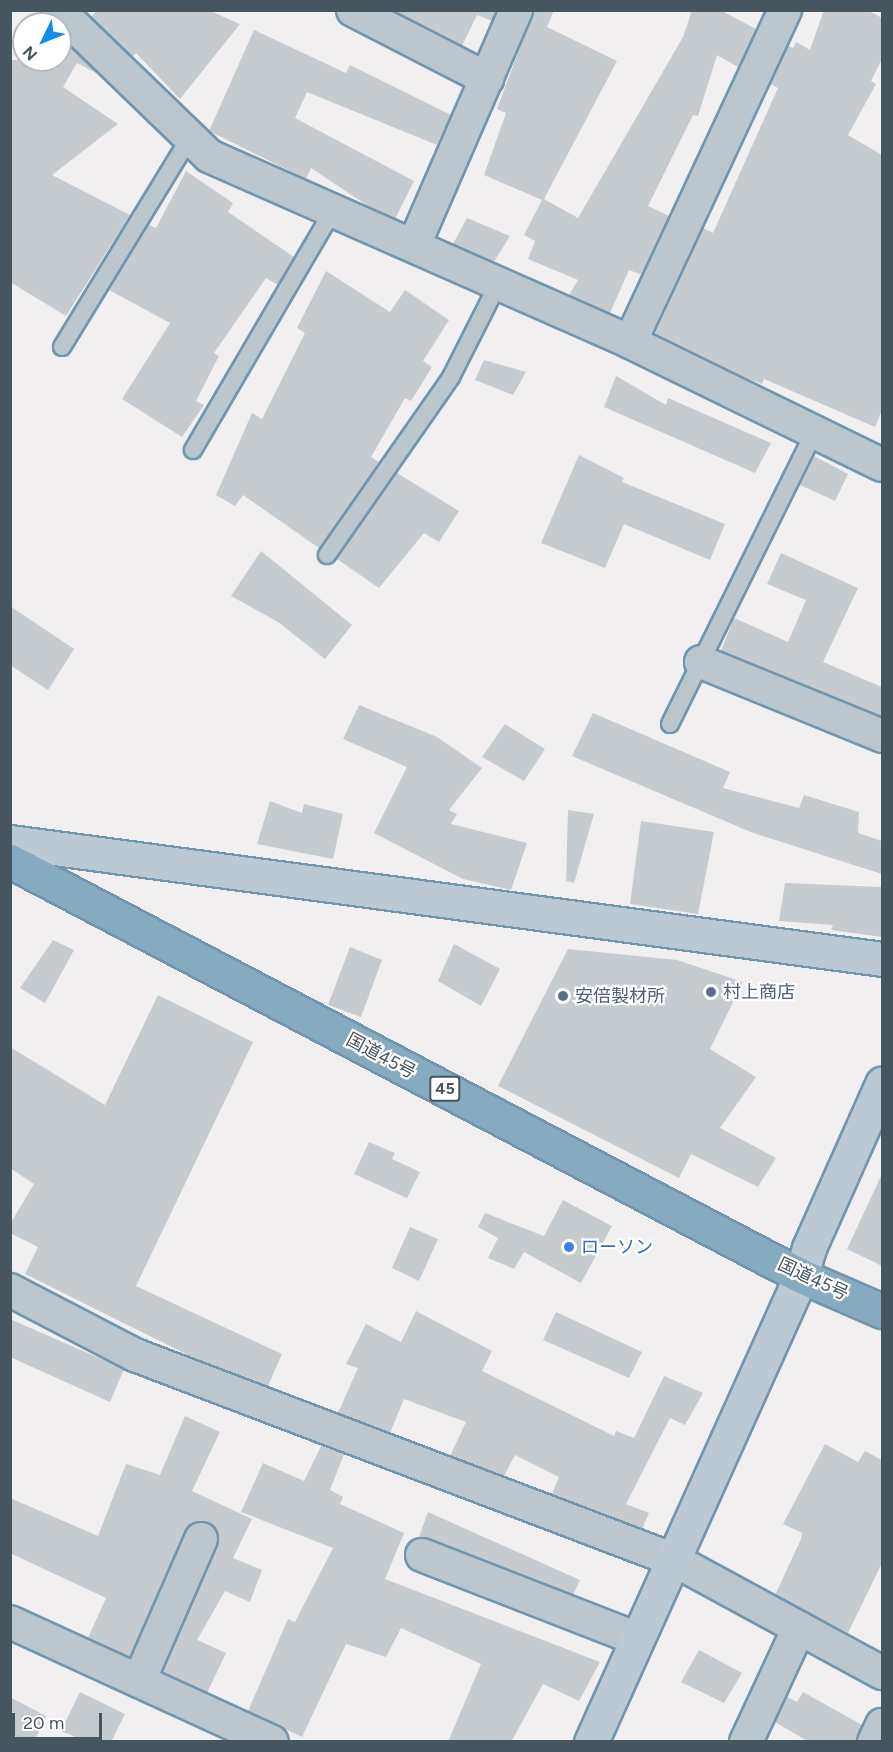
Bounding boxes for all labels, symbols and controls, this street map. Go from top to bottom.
north arrow [12,12,72,72]
text: N [19,42,41,64]
place label: 村上商店 [723,981,795,1003]
place label: 安倍製材所 [575,985,665,1007]
marker: 村上商店 [704,985,718,999]
marker: 安倍製材所 [556,989,570,1003]
street label: 国道45号 [343,1029,419,1083]
road number: 45 [428,1076,462,1102]
place label: ローソン [581,1236,653,1258]
marker: ローソン [562,1240,576,1254]
street label: 国道45号 [774,1253,852,1305]
scale bar [15,1701,105,1739]
text: 20 m [23,1712,64,1734]

